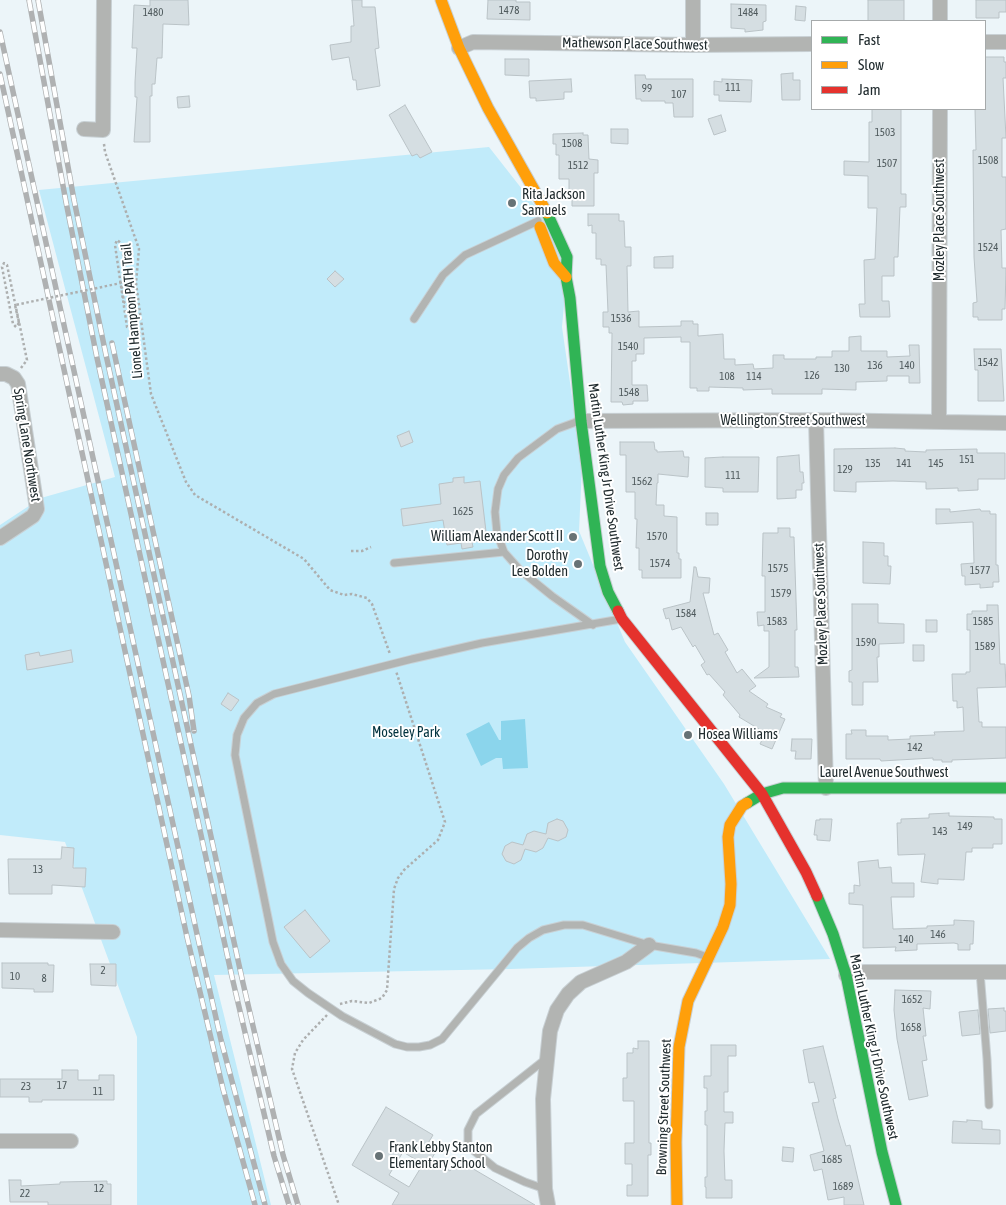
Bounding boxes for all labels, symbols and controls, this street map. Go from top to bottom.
house number: 1478 [499,4,519,18]
house number: 1480 [143,6,163,20]
house number: 1484 [738,6,758,20]
legend [811,20,986,110]
text: Fast [858,31,880,48]
street label: Mathewson Place Southwest [562,34,708,54]
text: Slow [858,56,884,73]
house number: 111 [725,81,741,95]
text: Jam [858,81,881,98]
house number: 99 [642,82,652,96]
house number: 107 [671,88,687,102]
house number: 1503 [875,126,895,140]
house number: 1508 [562,137,582,151]
house number: 1508 [978,154,998,168]
house number: 1507 [877,157,897,171]
house number: 1512 [568,159,588,173]
street label: Mozley Place Southwest [932,159,948,281]
place label: Rita Jackson Samuels [522,187,585,220]
marker: Rita Jackson Samuels [506,197,518,209]
house number: 1524 [978,241,998,255]
street label: Lionel Hampton PATH Trail [118,243,146,379]
house number: 1536 [611,312,631,326]
house number: 1540 [618,340,638,354]
house number: 1542 [978,356,998,370]
house number: 136 [867,359,883,373]
house number: 140 [899,359,915,373]
house number: 130 [834,362,850,376]
house number: 126 [804,369,820,383]
house number: 108 [719,370,735,384]
house number: 114 [746,370,762,384]
street label: Martin Luther King Jr Drive Southwest [585,382,627,572]
house number: 1548 [619,386,639,400]
street label: Spring Lane Northwest [10,387,44,503]
street label: Wellington Street Southwest [721,413,865,429]
house number: 151 [959,453,975,467]
house number: 135 [865,457,881,471]
house number: 141 [896,457,912,471]
house number: 145 [928,457,944,471]
house number: 129 [837,463,853,477]
house number: 111 [725,469,741,483]
house number: 1562 [632,475,652,489]
house number: 1625 [453,505,473,519]
place label: William Alexander Scott II [431,529,563,545]
house number: 1570 [647,530,667,544]
marker: William Alexander Scott II [567,531,579,543]
street label: Mozley Place Southwest [810,543,832,665]
place label: Dorothy Lee Bolden [511,548,568,580]
house number: 1574 [650,557,670,571]
marker: Dorothy Lee Bolden [572,558,584,570]
house number: 1575 [768,562,788,576]
house number: 1577 [970,564,990,578]
house number: 1579 [771,587,791,601]
house number: 1584 [676,607,696,621]
house number: 1583 [767,615,787,629]
house number: 1585 [973,615,993,629]
house number: 1590 [856,636,876,650]
house number: 1589 [975,640,995,654]
park label: Moseley Park [372,725,440,741]
place label: Hosea Williams [698,727,778,743]
marker: Hosea Williams [682,729,694,741]
house number: 142 [907,741,923,755]
street label: Laurel Avenue Southwest [819,765,949,781]
house number: 149 [957,820,973,834]
house number: 143 [932,825,948,839]
house number: 13 [33,863,43,877]
house number: 146 [930,928,946,942]
house number: 140 [898,933,914,947]
street label: Martin Luther King Jr Drive Southwest [846,953,902,1141]
house number: 2 [100,964,106,978]
house number: 10 [10,970,20,984]
house number: 8 [41,972,47,986]
house number: 1652 [902,993,922,1007]
house number: 1658 [901,1021,921,1035]
street label: Browning Street Southwest [653,1038,675,1176]
house number: 17 [57,1079,67,1093]
house number: 23 [21,1080,31,1094]
house number: 11 [93,1085,103,1099]
place label: Frank Lebby Stanton Elementary School [389,1140,493,1172]
marker: Frank Lebby Stanton Elementary School [373,1150,385,1162]
house number: 1685 [822,1153,842,1167]
house number: 1689 [833,1180,853,1194]
house number: 12 [94,1182,104,1196]
house number: 22 [20,1187,30,1201]

